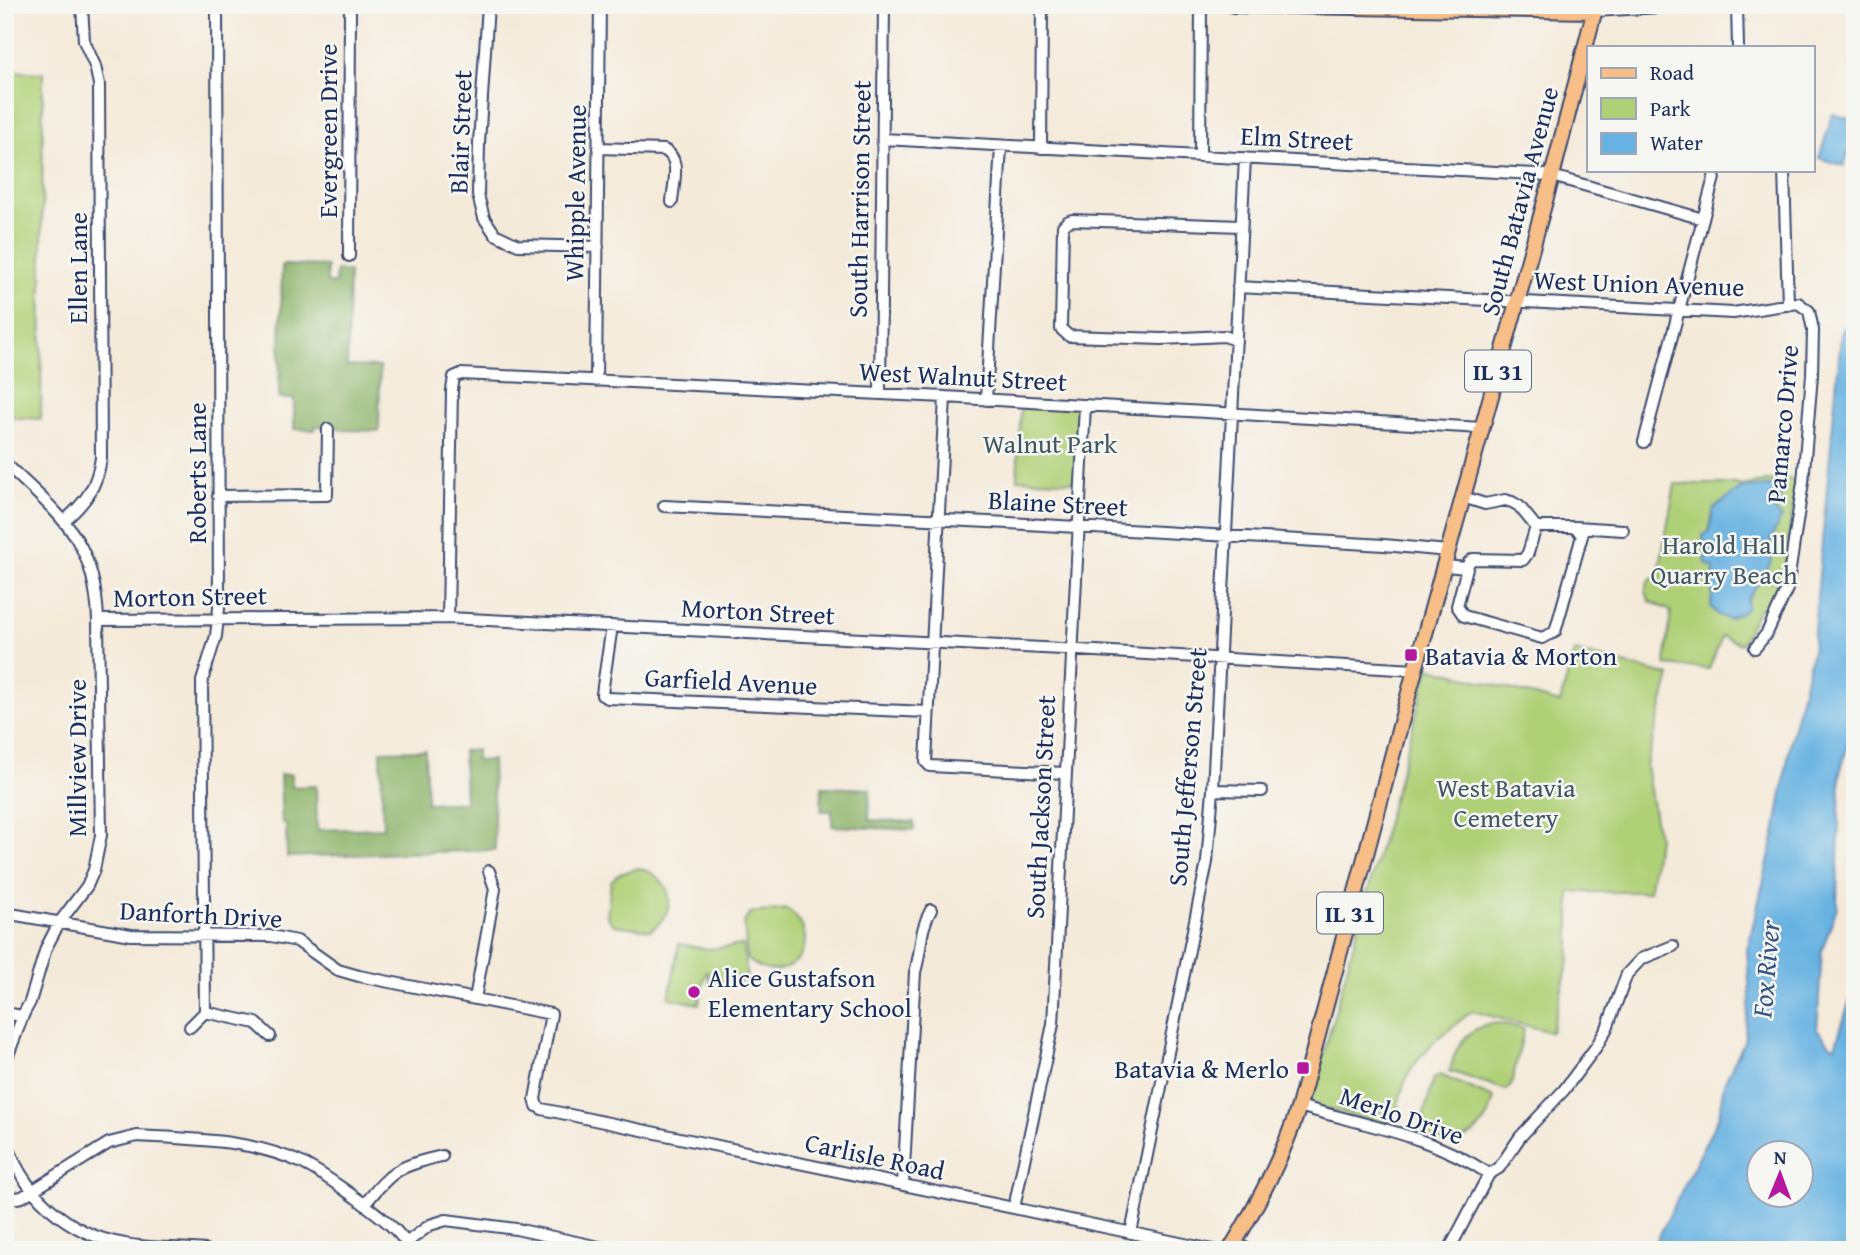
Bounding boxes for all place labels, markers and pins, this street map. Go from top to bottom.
place label: Batavia & Morton [1425,636,1617,675]
marker: Batavia & Morton [1403,647,1419,663]
place label: Alice Gustafson Elementary School [708,958,912,1027]
marker: Alice Gustafson Elementary School [686,984,702,1000]
place label: Batavia & Merlo [1115,1049,1289,1088]
marker: Batavia & Merlo [1295,1060,1311,1076]

